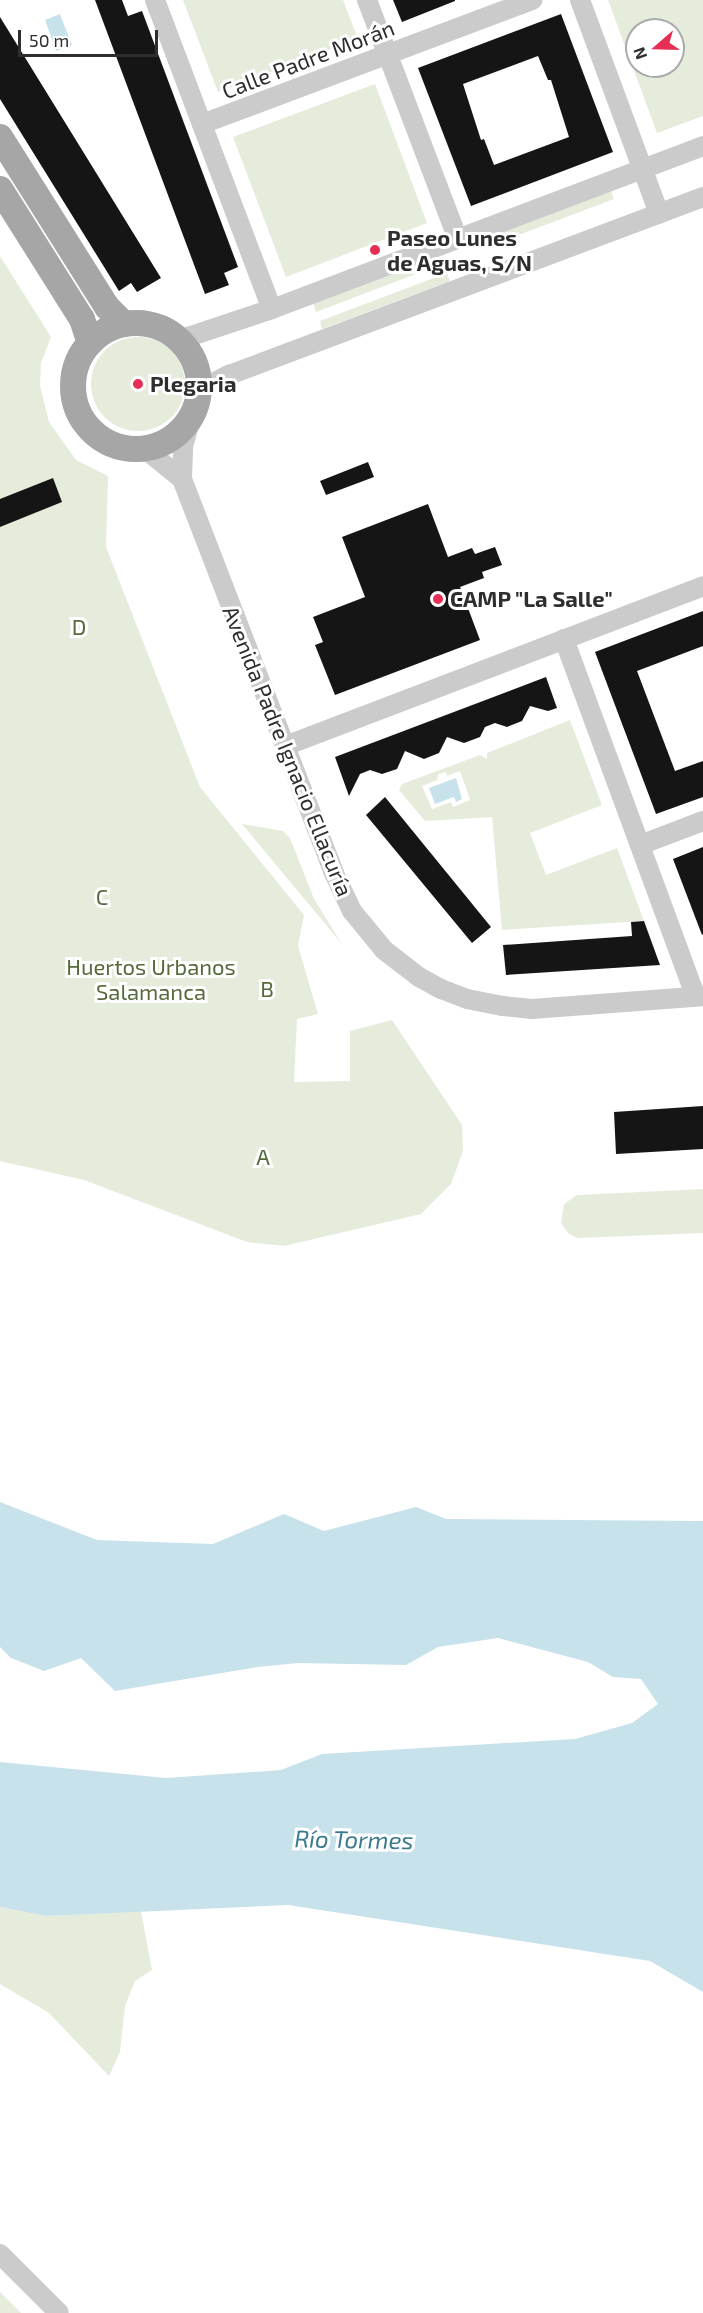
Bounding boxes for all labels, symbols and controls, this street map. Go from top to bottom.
street label: Calle Padre Morán [218,14,398,104]
scale bar [21,18,160,56]
north arrow [625,18,685,78]
text: 50 m [29,29,69,51]
text: N [629,45,650,62]
place label: Paseo Lunes de Aguas, S/N [387,224,533,276]
marker: Paseo Lunes de Aguas, S/N [368,243,382,257]
place label: Plegaria [150,371,236,397]
marker: Plegaria [131,377,145,391]
place label: CAMP "La Salle" [450,586,613,612]
marker: CAMP "La Salle" [431,592,445,606]
street label: Avenida Padre Ignacio Ellacuría [218,602,358,900]
park label: D [72,614,86,640]
park label: C [96,884,108,910]
park label: Huertos Urbanos Salamanca [66,953,236,1004]
park label: B [260,976,274,1002]
park label: A [256,1144,270,1170]
water label: Río Tormes [294,1824,414,1854]

